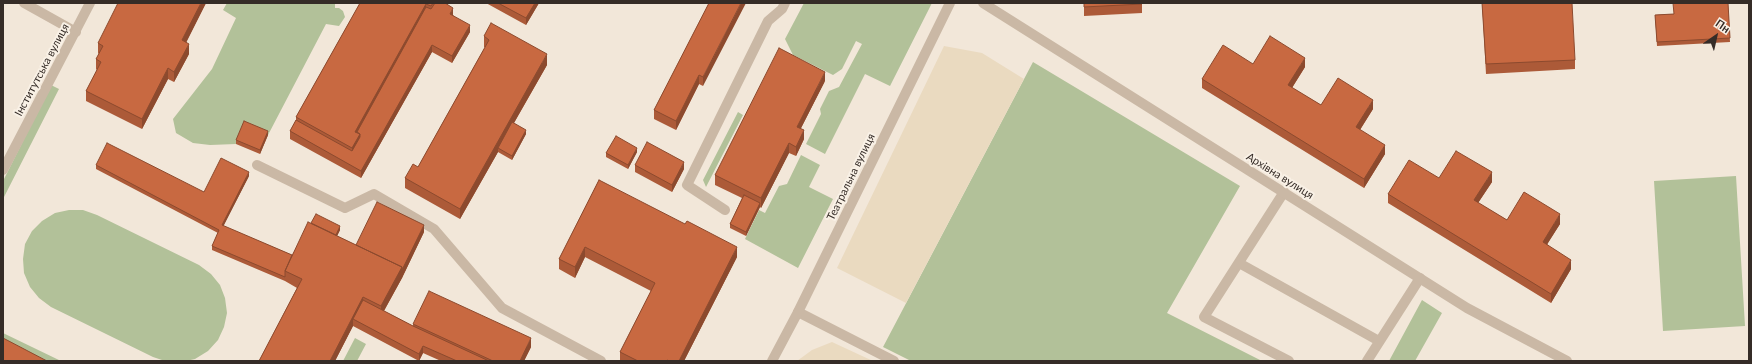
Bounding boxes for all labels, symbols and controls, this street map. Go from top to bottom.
north arrow [1696,16,1736,56]
text: Пн [1713,16,1733,35]
street label: Інститутська вулиця [12,22,72,118]
street label: Театральна вулиця [824,131,878,223]
street label: Архівна вулиця [1244,150,1316,202]

